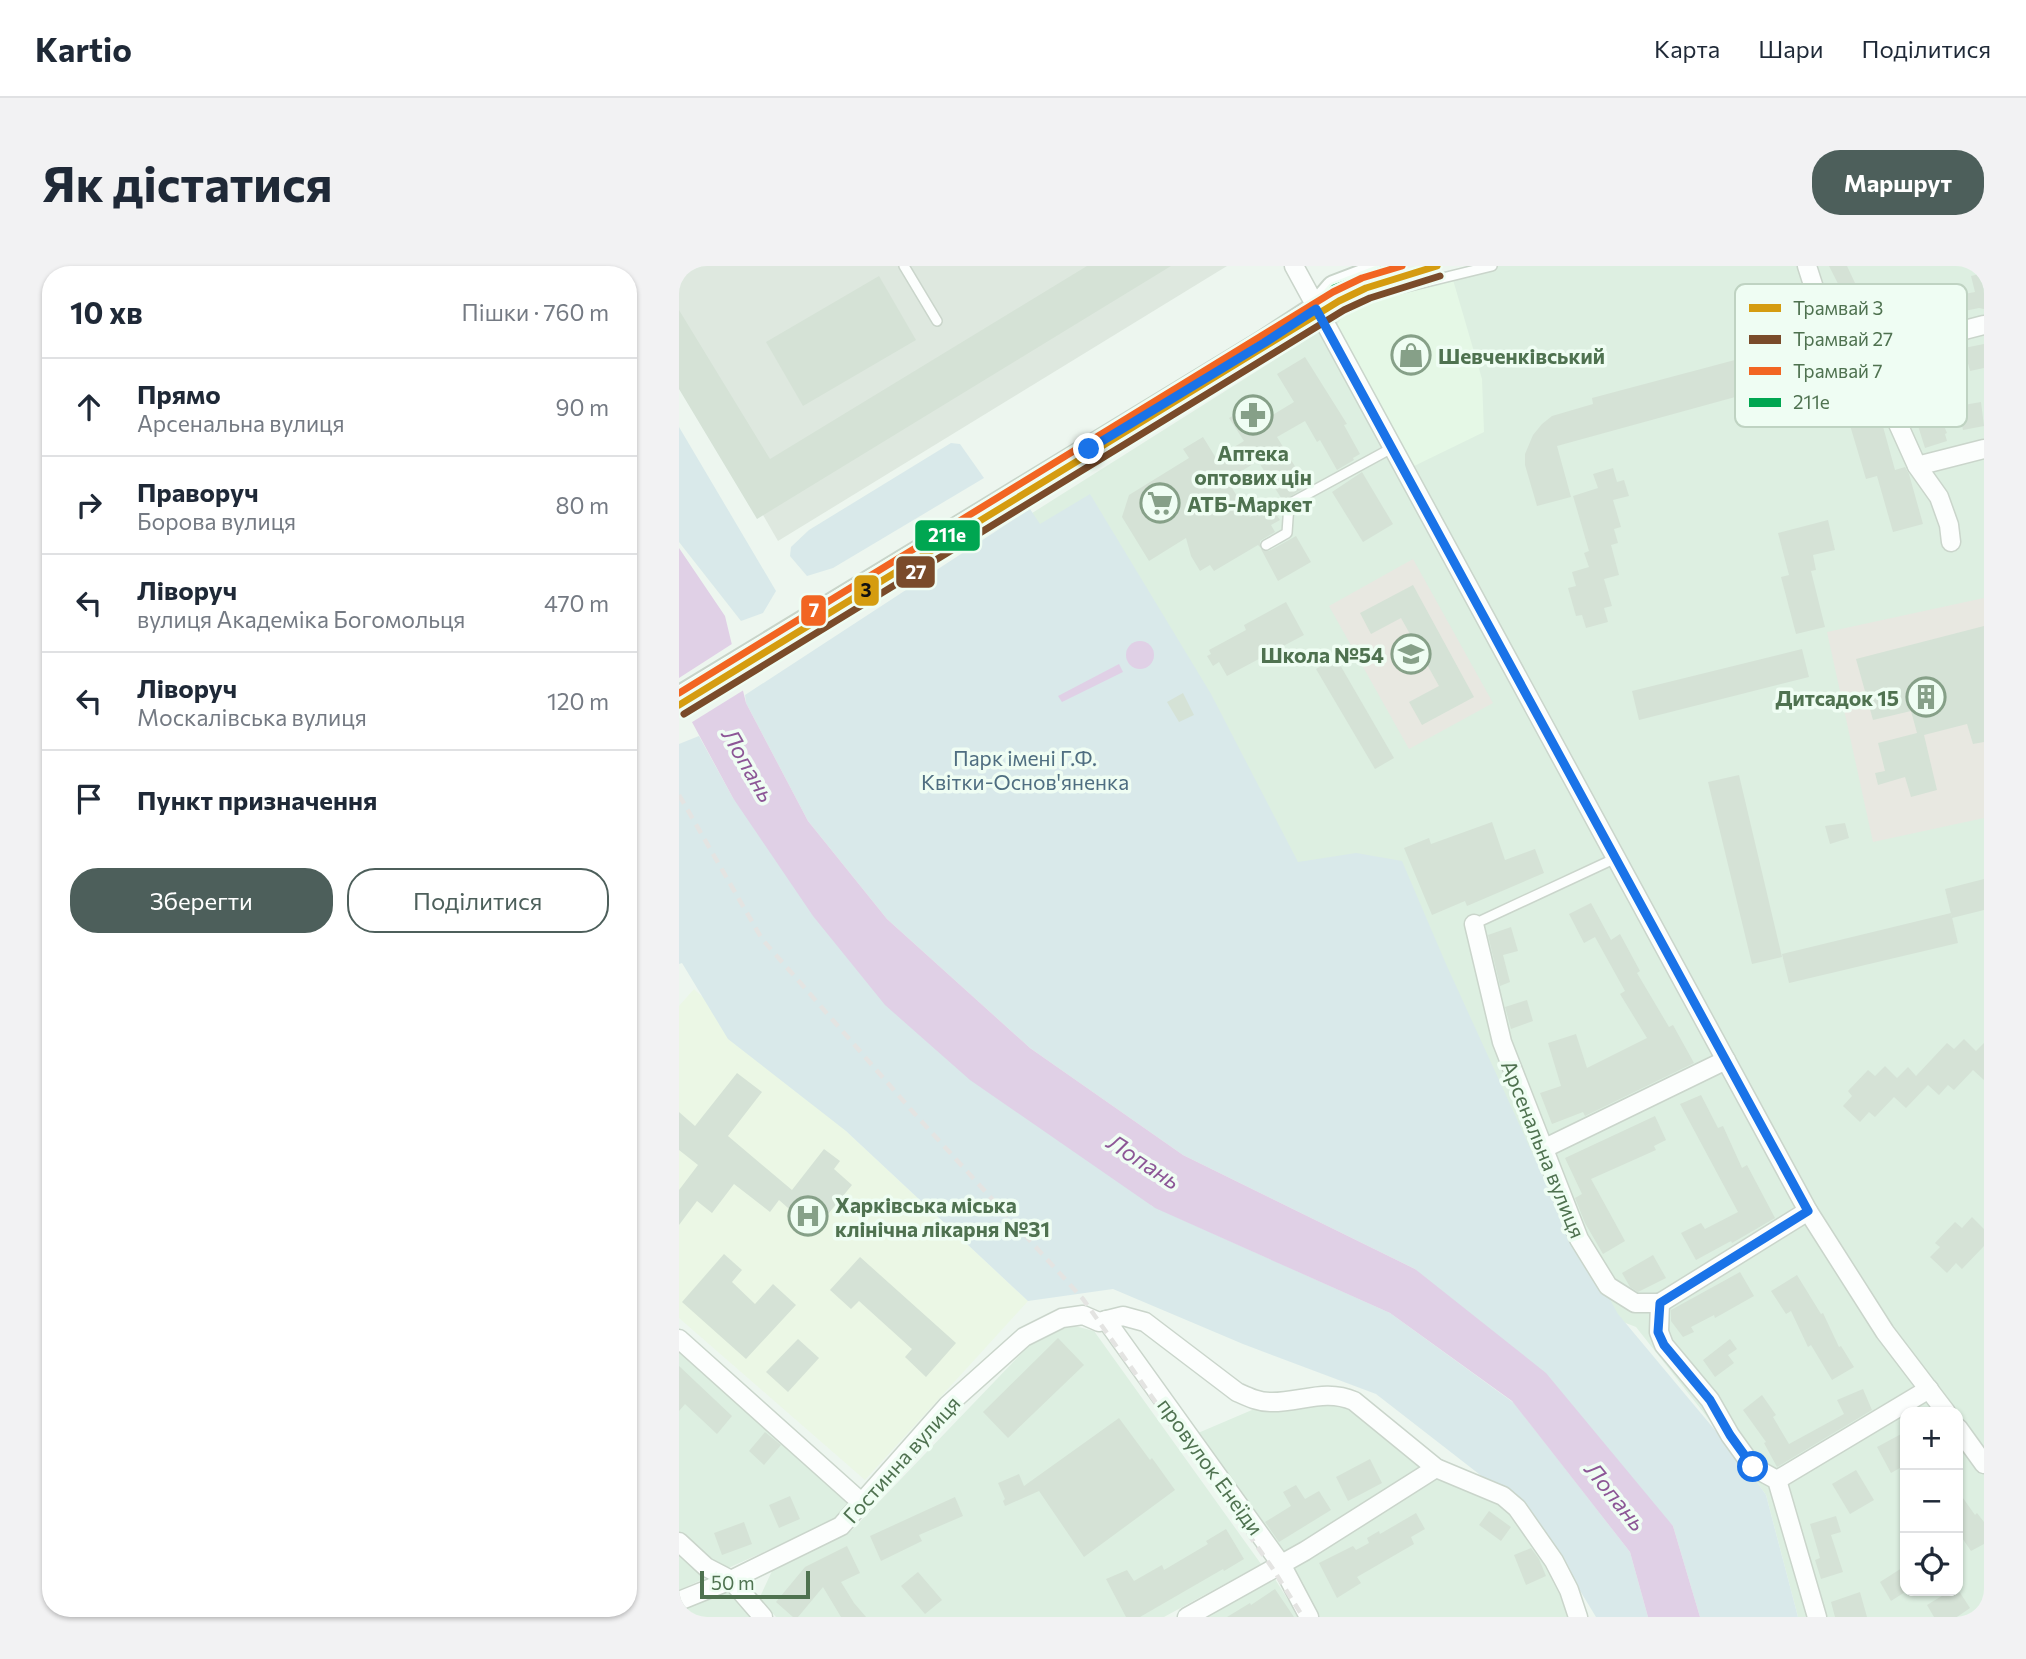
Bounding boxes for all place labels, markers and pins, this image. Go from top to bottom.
shop icon: Шевченківський [1390,334,1432,376]
place label: Шевченківський [1438,343,1605,368]
pharmacy icon: Аптека оптових цін [1232,394,1274,436]
place label: Аптека оптових цін [1194,440,1312,489]
supermarket icon: АТБ-Маркет [1139,482,1181,524]
place label: АТБ-Маркет [1187,491,1312,516]
school or university icon: Школа №54 [1390,633,1432,675]
place label: Школа №54 [1260,642,1384,667]
building icon: Дитсадок 15 [1905,676,1947,718]
place label: Дитсадок 15 [1775,685,1899,710]
place label: Харківська міська клінічна лікарня №31 [835,1192,1050,1241]
hospital icon: Харківська міська клінічна лікарня №31 [787,1195,829,1237]

